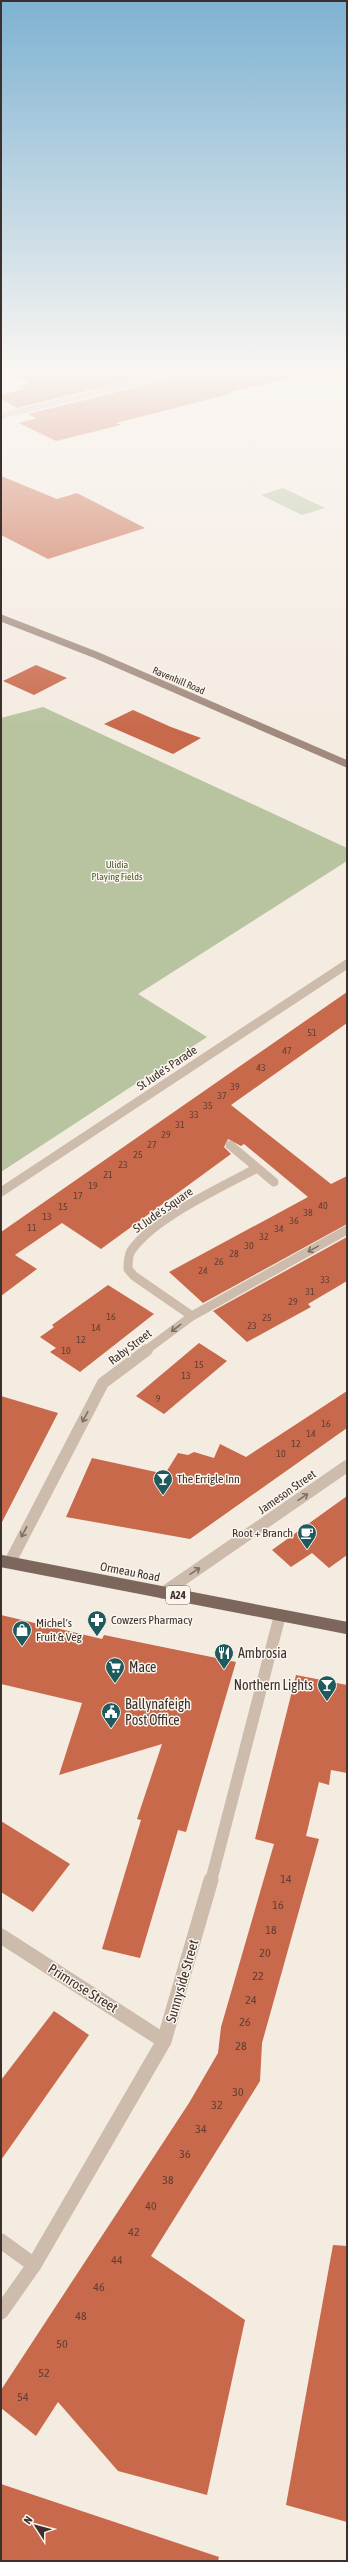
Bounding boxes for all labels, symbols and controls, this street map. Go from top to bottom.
street label: Ravenhill Road [151,664,207,697]
park label: Ulidia Playing Fields [92,859,143,882]
house number: 51 [307,1027,317,1038]
street label: St Jude's Parade [134,1043,200,1093]
house number: 47 [282,1045,292,1056]
house number: 43 [256,1062,266,1073]
house number: 39 [230,1081,240,1092]
house number: 37 [217,1090,227,1101]
house number: 35 [203,1100,213,1111]
house number: 33 [189,1109,199,1120]
house number: 31 [175,1119,185,1130]
house number: 29 [161,1129,171,1140]
house number: 27 [147,1139,157,1150]
house number: 25 [133,1149,143,1160]
house number: 23 [118,1159,128,1170]
house number: 21 [103,1169,113,1180]
house number: 19 [88,1180,98,1191]
street label: St Jude's Square [131,1184,195,1236]
house number: 17 [73,1190,83,1201]
house number: 40 [318,1200,328,1211]
house number: 15 [58,1201,68,1212]
house number: 38 [303,1207,313,1218]
house number: 13 [42,1211,52,1222]
house number: 36 [289,1215,299,1226]
house number: 11 [27,1222,37,1233]
house number: 34 [274,1223,284,1234]
house number: 32 [259,1231,269,1242]
house number: 30 [244,1240,254,1251]
one-way arrow [307,1245,319,1253]
house number: 28 [229,1248,239,1259]
house number: 26 [214,1256,224,1267]
house number: 24 [198,1265,208,1276]
house number: 33 [320,1274,330,1285]
house number: 31 [305,1286,315,1297]
house number: 29 [288,1296,298,1307]
house number: 16 [106,1311,116,1322]
house number: 25 [262,1312,272,1323]
house number: 23 [247,1320,257,1331]
house number: 14 [91,1322,101,1333]
one-way arrow [171,1324,182,1332]
street label: Raby Street [106,1326,155,1368]
house number: 12 [76,1334,86,1345]
house number: 10 [61,1345,71,1356]
house number: 15 [194,1359,204,1370]
house number: 13 [181,1370,191,1381]
house number: 9 [156,1393,161,1404]
one-way arrow [81,1411,88,1423]
house number: 16 [321,1418,331,1429]
house number: 14 [306,1428,316,1439]
house number: 12 [291,1438,301,1449]
house number: 10 [276,1448,286,1459]
street label: Jameson Street [255,1467,319,1517]
bar icon: The Errigle Inn [152,1468,174,1496]
place label: The Errigle Inn [177,1472,240,1486]
one-way arrow [297,1493,308,1501]
cafe icon: Root + Branch [296,1522,318,1550]
one-way arrow [20,1525,28,1537]
place label: Root + Branch [232,1526,293,1540]
street label: Ormeau Road [99,1559,161,1585]
one-way arrow [190,1567,201,1575]
road number: A24 [166,1586,190,1604]
pharmacy icon: Cowzers Pharmacy [86,1609,108,1637]
place label: Cowzers Pharmacy [111,1613,193,1627]
place label: Michel's Fruit & Veg [36,1616,83,1644]
shop icon: Michel's Fruit & Veg [11,1619,33,1647]
restaurant icon: Ambrosia [213,1642,235,1670]
place label: Ambrosia [238,1645,287,1661]
supermarket icon: Mace [104,1656,126,1684]
place label: Mace [129,1659,156,1675]
bar icon: Northern Lights [316,1674,338,1702]
place label: Northern Lights [234,1677,313,1693]
place label: Ballynafeigh Post Office [125,1696,191,1728]
public building icon: Ballynafeigh Post Office [100,1701,122,1729]
house number: 14 [280,1872,292,1886]
house number: 16 [272,1898,284,1912]
house number: 18 [265,1923,277,1937]
street label: Sunnyside Street [162,1938,202,2024]
house number: 20 [259,1946,271,1960]
street label: Primrose Street [45,1960,121,2016]
house number: 22 [252,1969,264,1983]
house number: 24 [245,1993,257,2007]
house number: 26 [239,2015,251,2029]
house number: 28 [235,2039,247,2053]
house number: 30 [232,2085,244,2099]
house number: 32 [211,2098,223,2112]
house number: 34 [195,2122,207,2136]
house number: 36 [179,2147,191,2161]
house number: 38 [162,2173,174,2187]
house number: 40 [145,2199,157,2213]
house number: 42 [128,2225,140,2239]
house number: 44 [111,2253,123,2267]
house number: 46 [93,2280,105,2294]
house number: 48 [75,2309,87,2323]
house number: 50 [56,2337,68,2351]
house number: 52 [38,2366,50,2380]
house number: 54 [17,2390,29,2404]
north arrow [16,2506,56,2546]
text: N [21,2514,35,2526]

